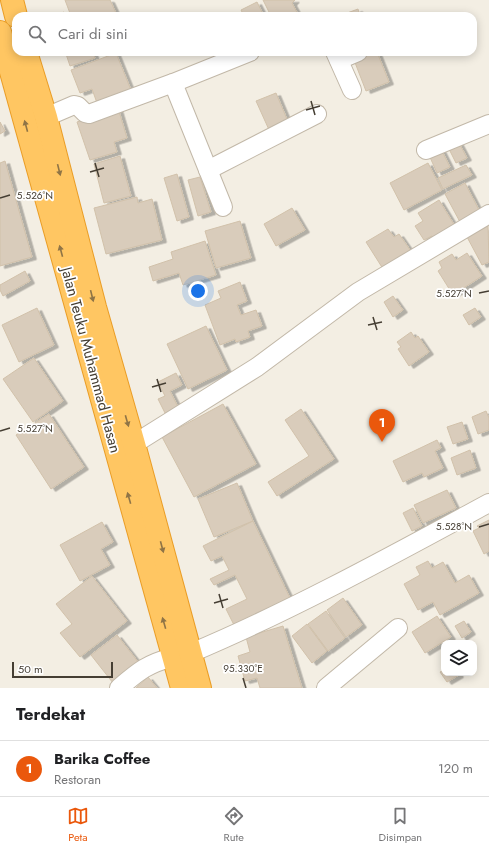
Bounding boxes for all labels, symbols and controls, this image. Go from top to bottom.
search box [12,12,477,56]
icon: search [26,23,48,45]
text: Cari di sini [58,23,128,45]
one-way arrow [23,120,29,132]
one-way arrow [57,164,63,177]
text: 5.526°N [17,188,53,203]
one-way arrow [57,245,63,258]
street label: Jalan Teuku Muhammad Hasan [55,263,126,455]
your location [188,281,208,301]
text: 5.527°N [436,286,472,301]
one-way arrow [89,290,95,302]
pin: 1 [369,409,395,442]
one-way arrow [124,416,130,428]
text: 5.527°N [17,421,53,436]
one-way arrow [126,492,132,504]
text: 5.528°N [436,519,472,534]
one-way arrow [159,540,165,553]
one-way arrow [160,617,166,630]
map controls [441,640,477,676]
button: layers [441,640,477,676]
scale bar [12,660,113,679]
text: 50 m [18,661,43,677]
text: 95.330°E [223,661,263,676]
text: Terdekat [16,702,85,726]
text: Barika Coffee [54,748,150,770]
text: 1 [26,759,32,778]
text: 120 m [438,759,473,778]
text: Restoran [54,770,101,789]
tab: Peta [67,805,89,845]
tab: Rute [223,805,245,845]
tab: Disimpan [379,805,422,845]

